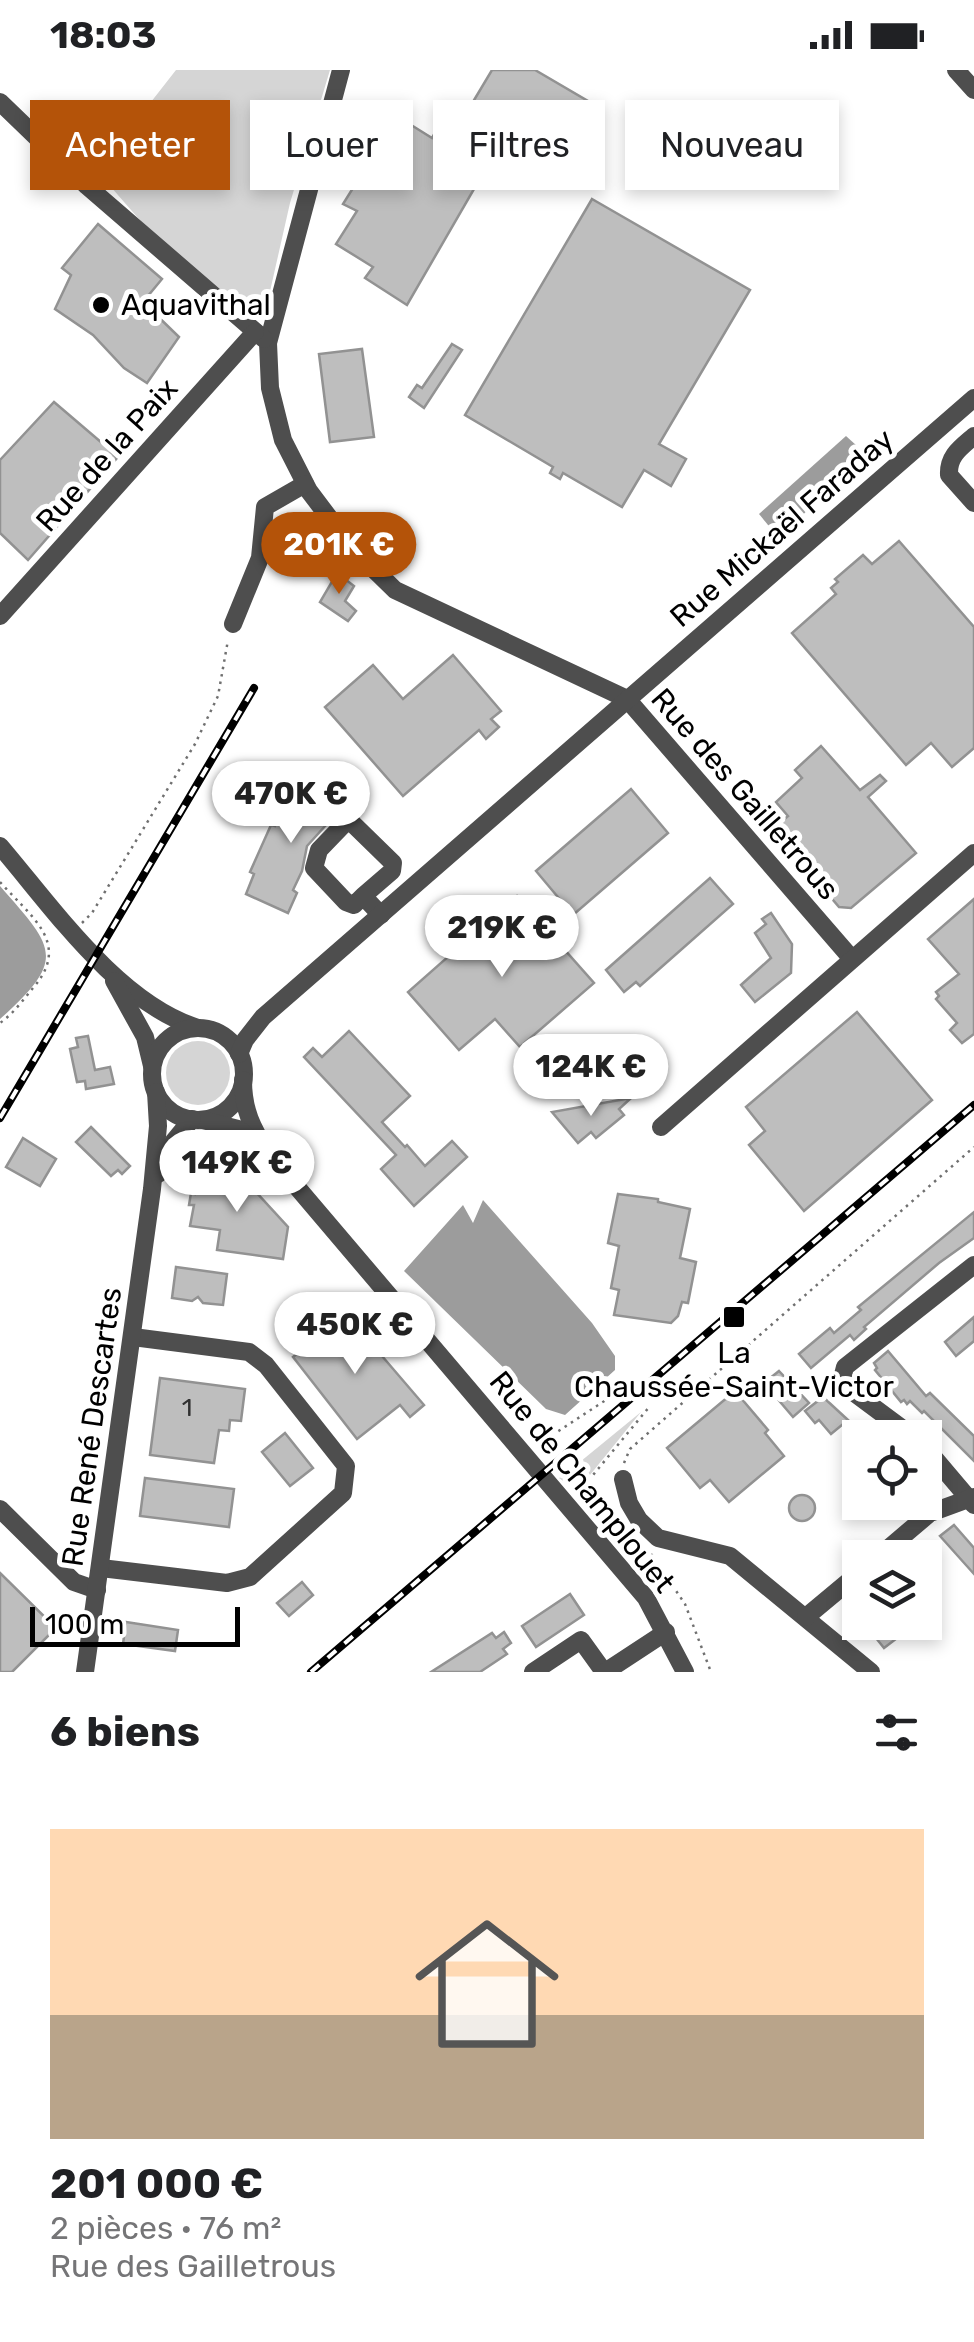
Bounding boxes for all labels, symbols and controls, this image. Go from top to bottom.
text: 18:03 [50,12,157,58]
chip: Acheter [30,100,230,190]
chip: Louer [250,100,413,190]
chip: Filtres [433,100,605,190]
chip: Nouveau [625,100,839,190]
place label: Aquavithal [121,287,271,323]
marker: Aquavithal [90,294,112,316]
street label: Rue de la Paix [29,371,185,539]
street label: Rue Mickaël Faraday [663,421,901,635]
pin: 201K € [258,512,420,597]
text: 201K € [283,525,395,563]
street label: Rue des Gailletrous [643,681,847,907]
pin: 470K € [210,761,372,846]
text: 470K € [234,774,348,812]
pin: 219K € [421,895,583,980]
text: 219K € [447,908,557,946]
pin: 124K € [510,1034,672,1119]
text: 124K € [535,1047,647,1085]
pin: 149K € [156,1130,318,1215]
text: 149K € [181,1143,293,1181]
street label: Rue René Descartes [55,1285,129,1569]
pin: 450K € [274,1292,436,1377]
marker: La Chaussée-Saint-Victor [721,1304,747,1330]
text: 450K € [296,1305,414,1343]
place label: La Chaussée-Saint-Victor [574,1335,895,1405]
street label: Rue de Champlouet [482,1364,682,1600]
house number: 1 [182,1393,192,1422]
map controls [842,1420,942,1640]
button: locate [842,1420,942,1520]
button: layers [842,1540,942,1640]
scale bar [30,1602,240,1646]
text: 100 m [45,1608,124,1641]
icon: filters [869,1705,924,1760]
text: 6 biens [50,1707,200,1757]
icon: home [397,1894,577,2074]
text: 201 000 € [50,2159,263,2209]
text: 2 pièces · 76 m² [50,2209,281,2247]
text: Rue des Gailletrous [50,2247,336,2285]

